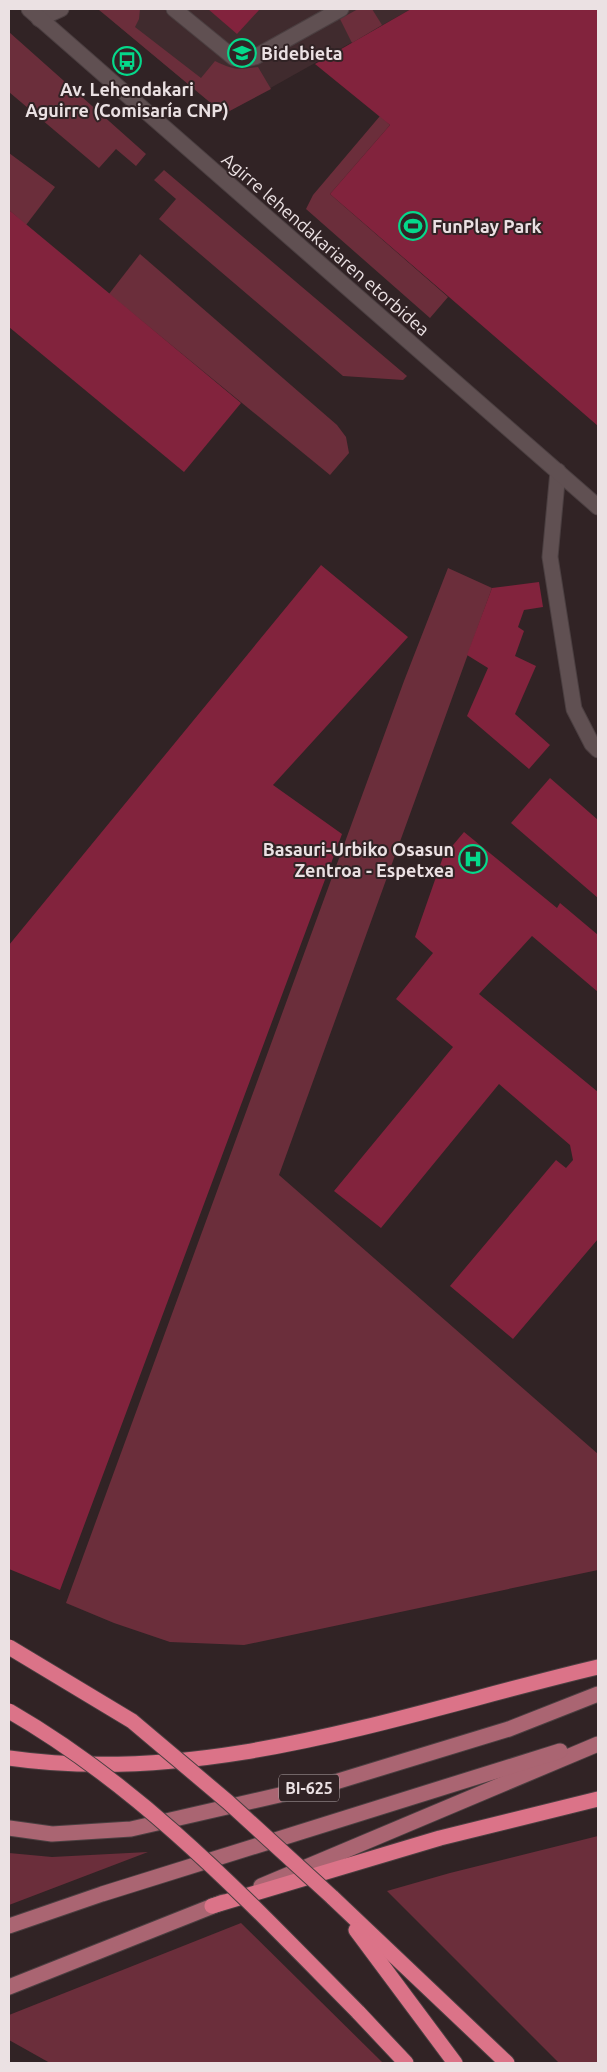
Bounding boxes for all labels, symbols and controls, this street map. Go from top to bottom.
school or university icon: Bidebieta [227,38,257,68]
place label: Bidebieta [261,43,343,63]
bus stop icon: Av. Lehendakari Aguirre (Comisaría CNP) [112,46,142,76]
place label: Av. Lehendakari Aguirre (Comisaría CNP) [25,79,229,121]
street label: Agirre lehendakariaren etorbidea [218,149,434,339]
sports icon: FunPlay Park [398,211,428,241]
place label: FunPlay Park [432,216,542,236]
place label: Basauri-Urbiko Osasun Zentroa - Espetxea [263,839,454,880]
hospital icon: Basauri-Urbiko Osasun Zentroa - Espetxea [458,844,488,874]
road number: BI-625 [279,1775,339,1802]

